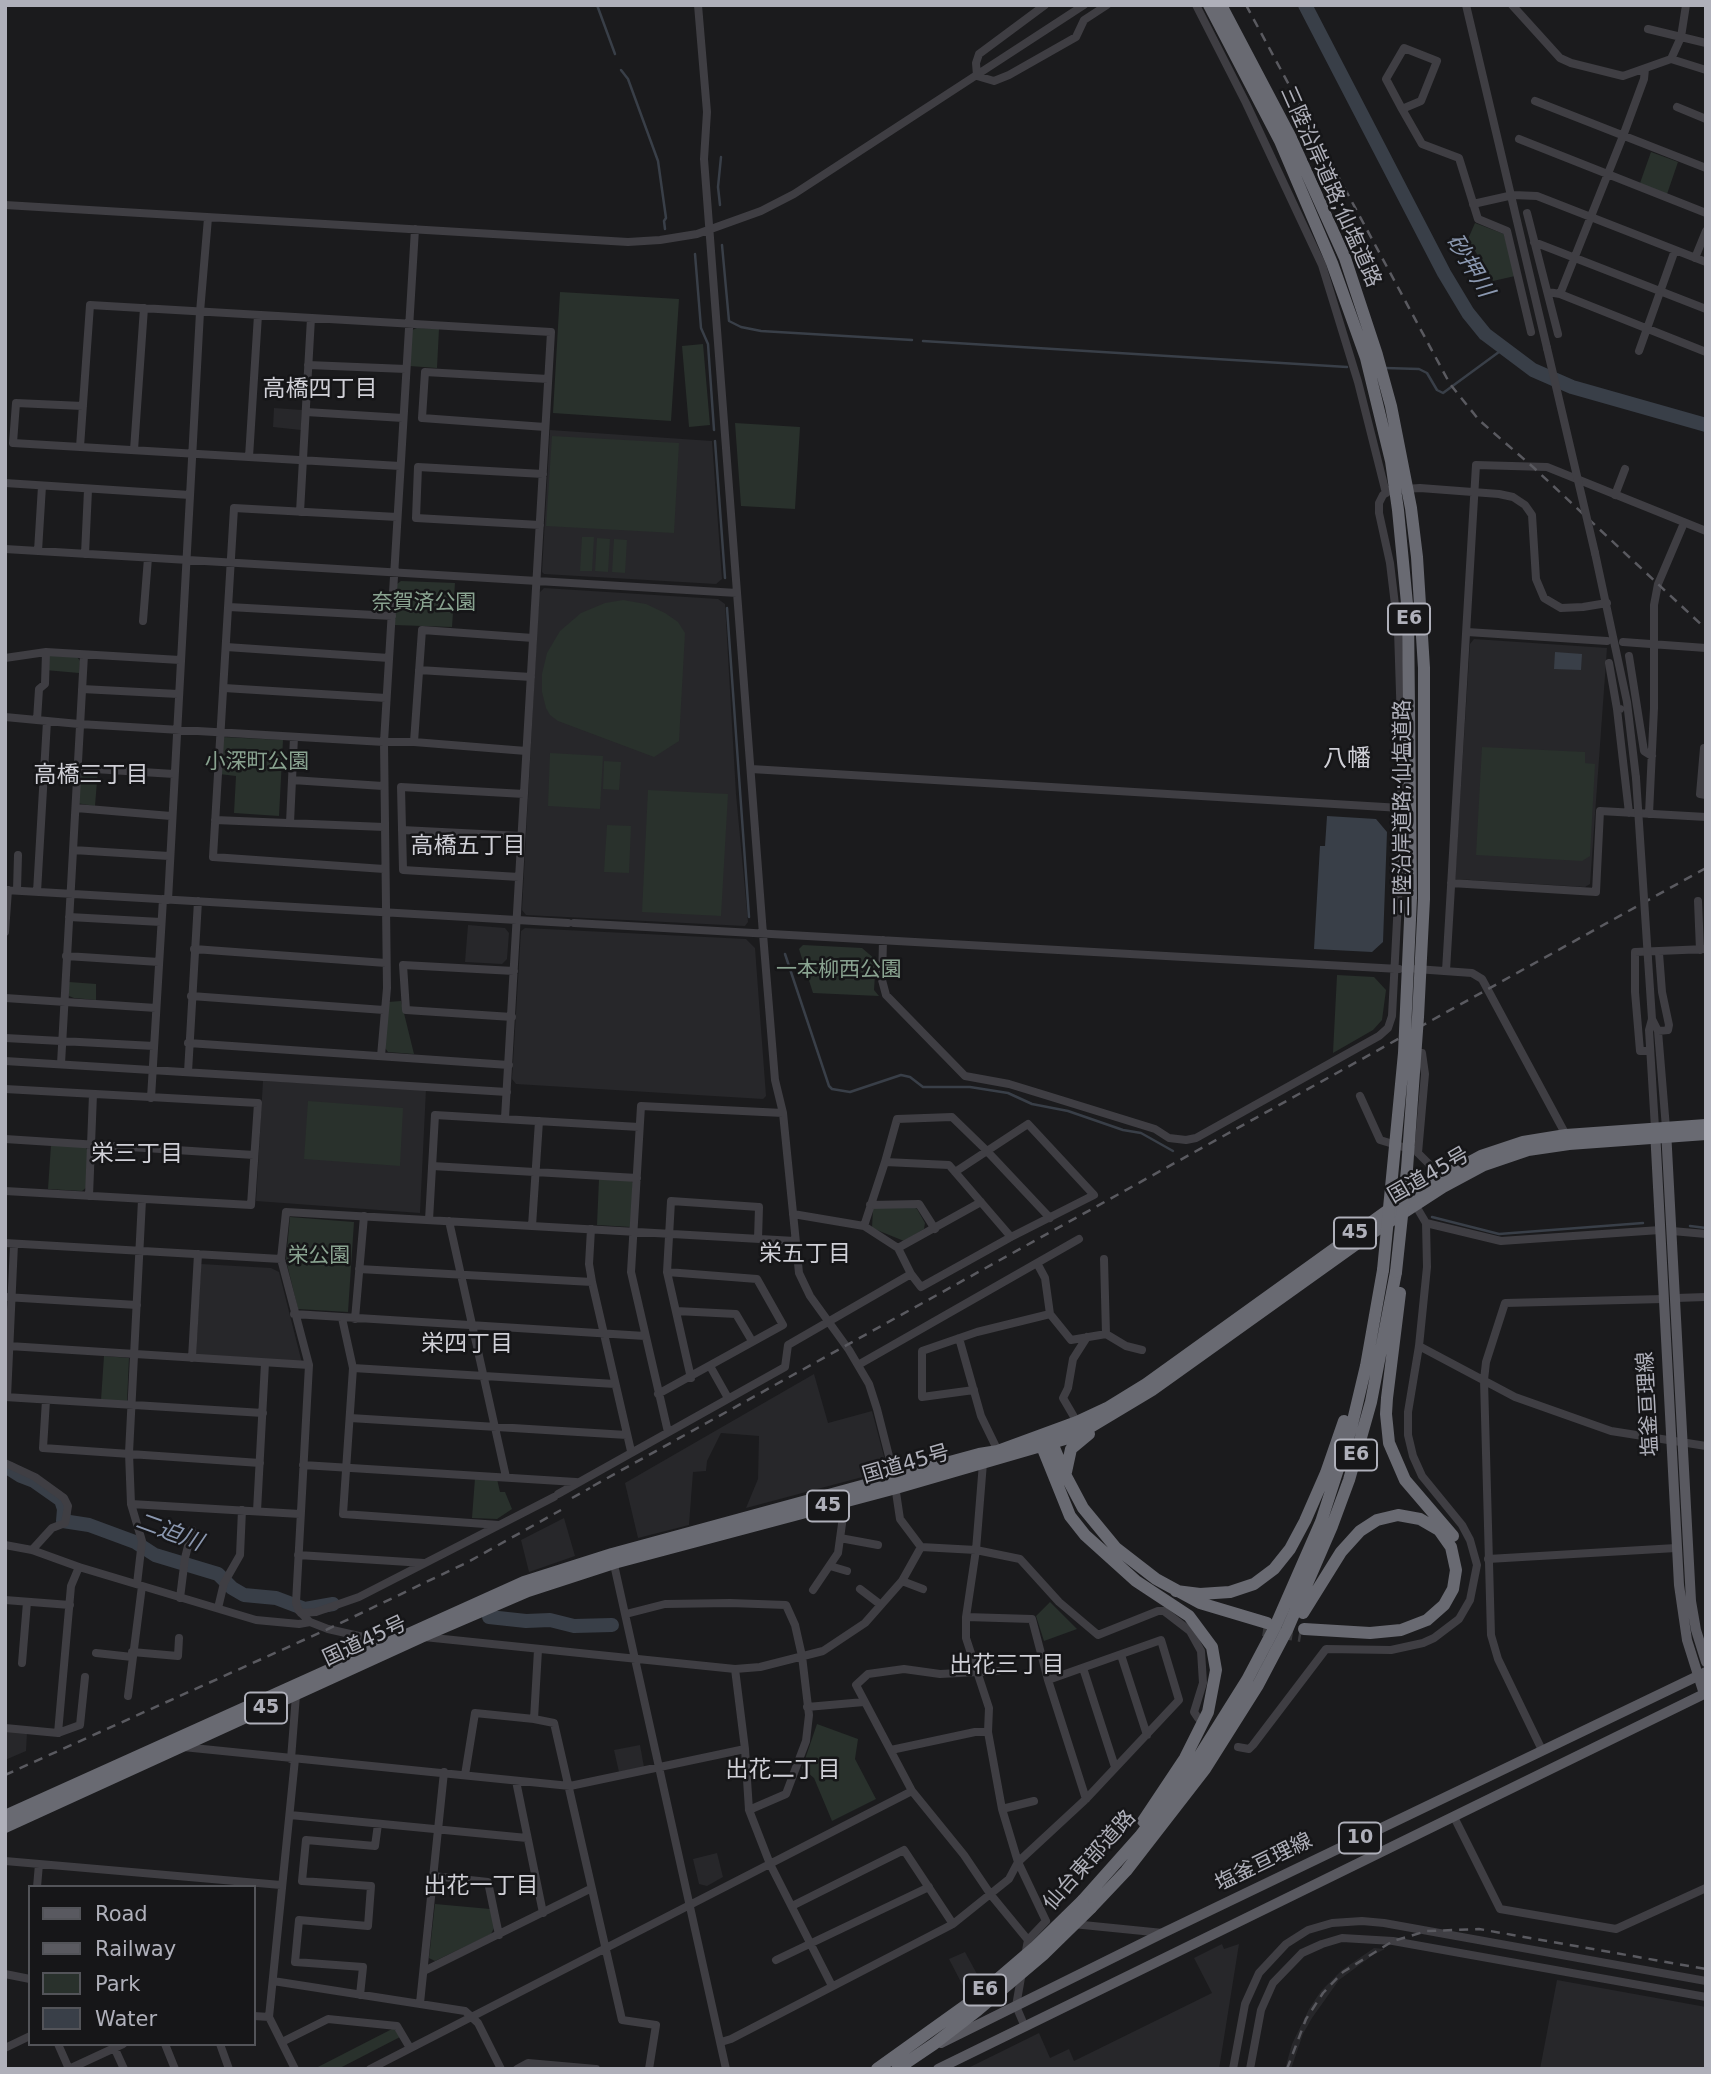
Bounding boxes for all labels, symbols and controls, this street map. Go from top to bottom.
street label: 三陸沿岸道路;仙塩道路 [1274,83,1386,291]
water label: 砂押川 [1439,229,1499,303]
district label: 高橋四丁目 [263,376,377,404]
park label: 奈賀済公園 [372,591,476,617]
road number: E6 [1388,604,1430,634]
street label: 三陸沿岸道路;仙塩道路 [1391,699,1417,917]
district label: 八幡 [1323,746,1371,774]
park label: 小深町公園 [205,750,309,776]
district label: 高橋三丁目 [34,762,148,790]
district label: 高橋五丁目 [411,833,525,861]
park label: 一本柳西公園 [776,958,902,984]
district label: 栄三丁目 [91,1141,183,1169]
street label: 国道45号 [1384,1143,1474,1209]
road number: 45 [1334,1218,1376,1248]
district label: 栄五丁目 [759,1241,851,1269]
park label: 栄公園 [288,1244,350,1270]
district label: 栄四丁目 [421,1331,513,1359]
street label: 塩釜亘理線 [1634,1351,1664,1457]
road number: E6 [1335,1440,1377,1470]
street label: 国道45号 [859,1441,953,1489]
road number: 45 [807,1490,849,1522]
water label: 二迫川 [132,1508,206,1558]
street label: 国道45号 [319,1612,411,1672]
district label: 出花三丁目 [950,1652,1064,1680]
road number: 45 [245,1692,287,1724]
district label: 出花二丁目 [726,1757,840,1785]
street label: 仙台東部道路 [1038,1806,1142,1916]
road number: 10 [1339,1822,1381,1854]
street label: 塩釜亘理線 [1211,1829,1317,1897]
district label: 出花一丁目 [424,1873,538,1901]
legend [28,1885,256,2046]
text: Road [95,1902,148,1926]
text: Railway [95,1937,176,1961]
text: Park [95,1972,140,1996]
road number: E6 [964,1974,1006,2006]
text: Water [95,2007,157,2031]

